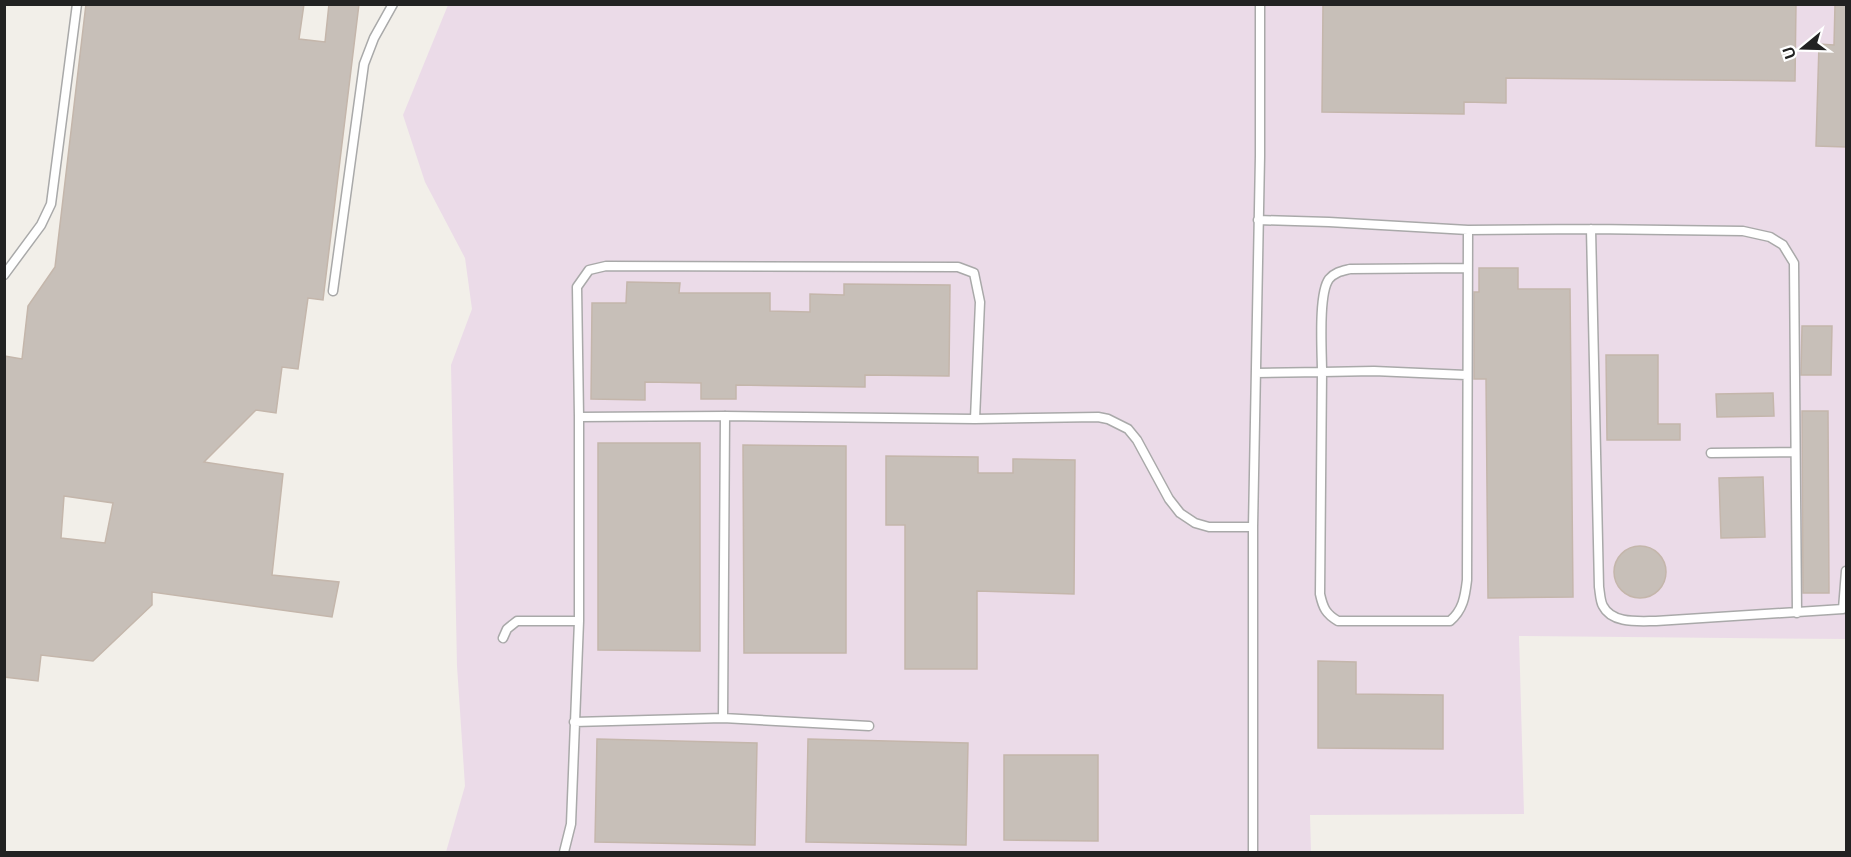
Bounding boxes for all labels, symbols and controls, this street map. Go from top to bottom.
north arrow [1773,18,1833,78]
text: U [1779,44,1799,61]

